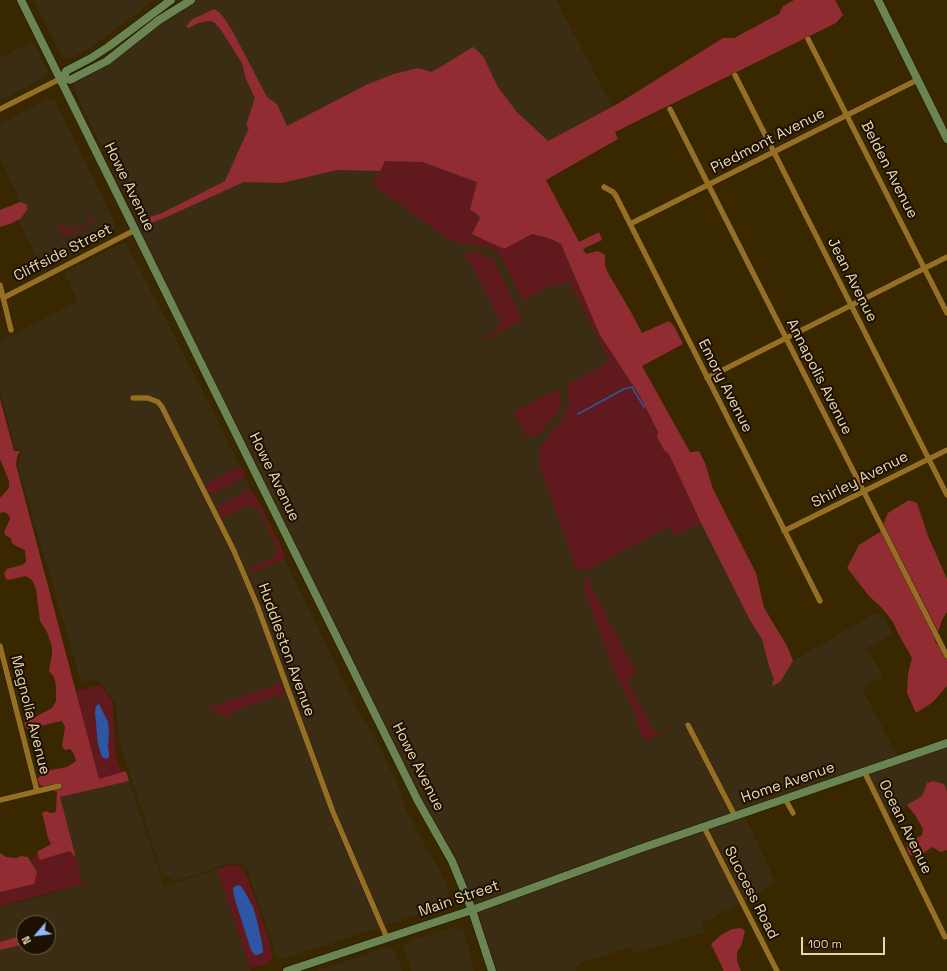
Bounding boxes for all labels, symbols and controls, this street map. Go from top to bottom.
street label: Piedmont Avenue [708,104,828,178]
street label: Belden Avenue [857,118,921,222]
street label: Howe Avenue [100,140,158,234]
street label: Cliffside Street [11,220,115,286]
street label: Jean Avenue [823,235,881,325]
street label: Annapolis Avenue [782,316,856,438]
street label: Emory Avenue [694,336,756,436]
street label: Howe Avenue [245,430,303,524]
street label: Shirley Avenue [809,448,911,512]
street label: Huddleston Avenue [254,581,318,719]
street label: Magnolia Avenue [6,653,54,777]
street label: Howe Avenue [388,720,448,814]
street label: Home Avenue [739,759,837,807]
street label: Ocean Avenue [874,777,936,877]
street label: Success Road [720,844,782,942]
street label: Main Street [416,877,502,921]
north arrow [16,915,56,955]
scale bar [803,929,887,955]
text: N [18,934,34,947]
text: 100 m [808,936,842,952]

